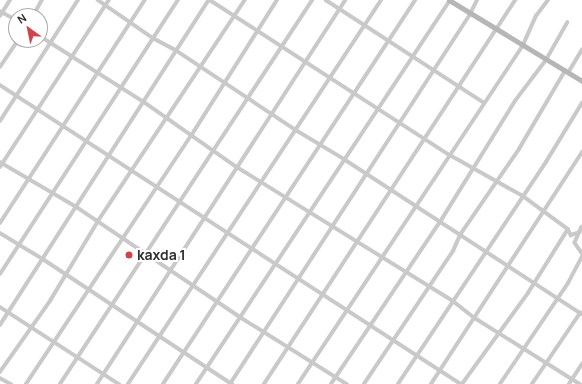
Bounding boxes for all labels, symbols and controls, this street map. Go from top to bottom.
north arrow [8,8,48,48]
text: N [14,10,29,27]
place label: kaxda 1 [137,247,186,263]
marker: kaxda 1 [124,250,134,260]

